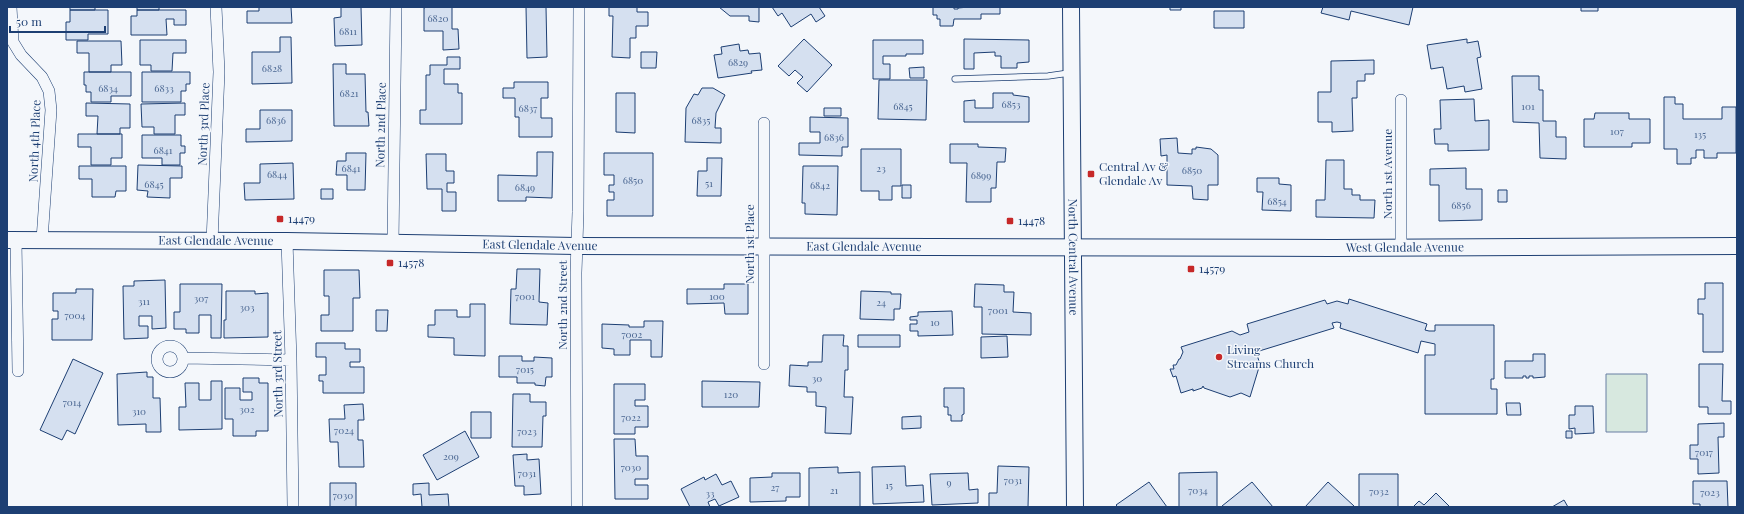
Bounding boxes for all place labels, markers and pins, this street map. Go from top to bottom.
place label: Central Av & Glendale Av [1099,158,1168,188]
marker: Central Av & Glendale Av [1086,169,1096,179]
place label: 14479 [288,210,315,226]
place label: 14478 [1018,212,1045,228]
marker: 14479 [275,214,285,224]
marker: 14478 [1005,216,1015,226]
place label: 14578 [398,254,424,270]
marker: 14578 [385,258,395,268]
place label: 14579 [1199,260,1225,276]
marker: 14579 [1186,264,1196,274]
place label: Living Streams Church [1227,341,1314,371]
marker: Living Streams Church [1214,352,1224,362]

